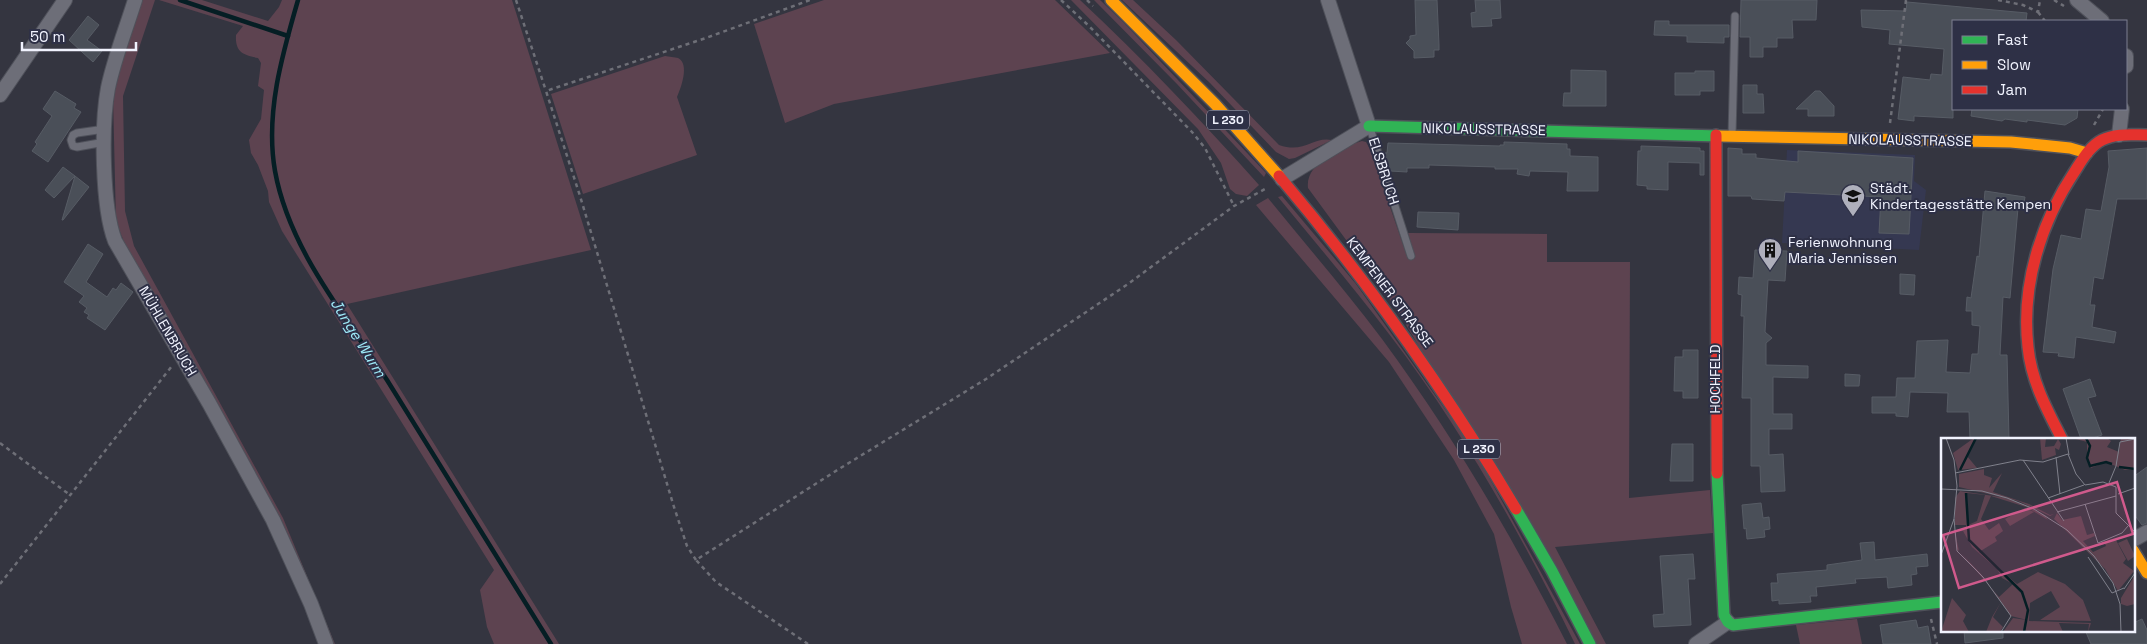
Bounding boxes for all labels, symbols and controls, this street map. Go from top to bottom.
scale bar [22,20,136,52]
legend [1952,20,2127,110]
text: 50 m [30,27,65,46]
text: Fast [1997,30,2028,49]
text: Slow [1997,55,2031,74]
text: Jam [1997,80,2027,99]
road number: L 230 [1207,110,1249,130]
street label: NIKOLAUSSTRASSE [1422,119,1546,139]
street label: NIKOLAUSSTRASSE [1848,130,1972,150]
street label: ELSBRUCH [1365,135,1403,207]
place label: Städt. Kindertagesstätte Kempen [1870,179,2051,213]
school or university icon: Städt. Kindertagesstätte Kempen [1840,183,1866,217]
street label: KEMPENER STRASSE [1343,233,1437,351]
place label: Ferienwohnung Maria Jennissen [1788,233,1897,267]
building icon: Ferienwohnung Maria Jennissen [1757,237,1783,271]
street label: MÜHLENBRUCH [135,283,201,379]
water label: Junge Wurm [327,295,391,382]
street label: HOCHFELD [1706,344,1724,414]
inset map [1941,438,2134,632]
road number: L 230 [1458,439,1500,458]

